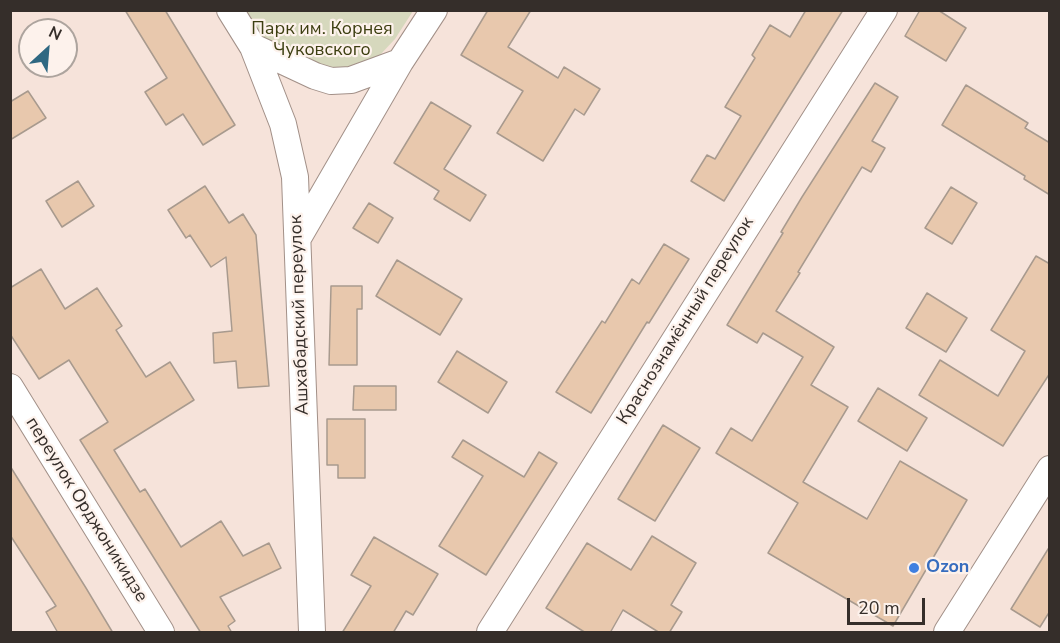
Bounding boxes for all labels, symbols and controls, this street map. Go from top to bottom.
north arrow [18,18,78,78]
park label: Парк им. Корнея Чуковского [251,19,393,62]
text: N [45,21,65,46]
street label: Краснознамённый переулок [613,213,759,429]
street label: Ашхабадский переулок [286,214,314,416]
street label: переулок Орджоникидзе [20,414,152,606]
place label: Ozon [926,557,969,579]
marker: Ozon [907,561,921,575]
scale bar [850,586,928,624]
text: 20 m [858,596,900,620]

